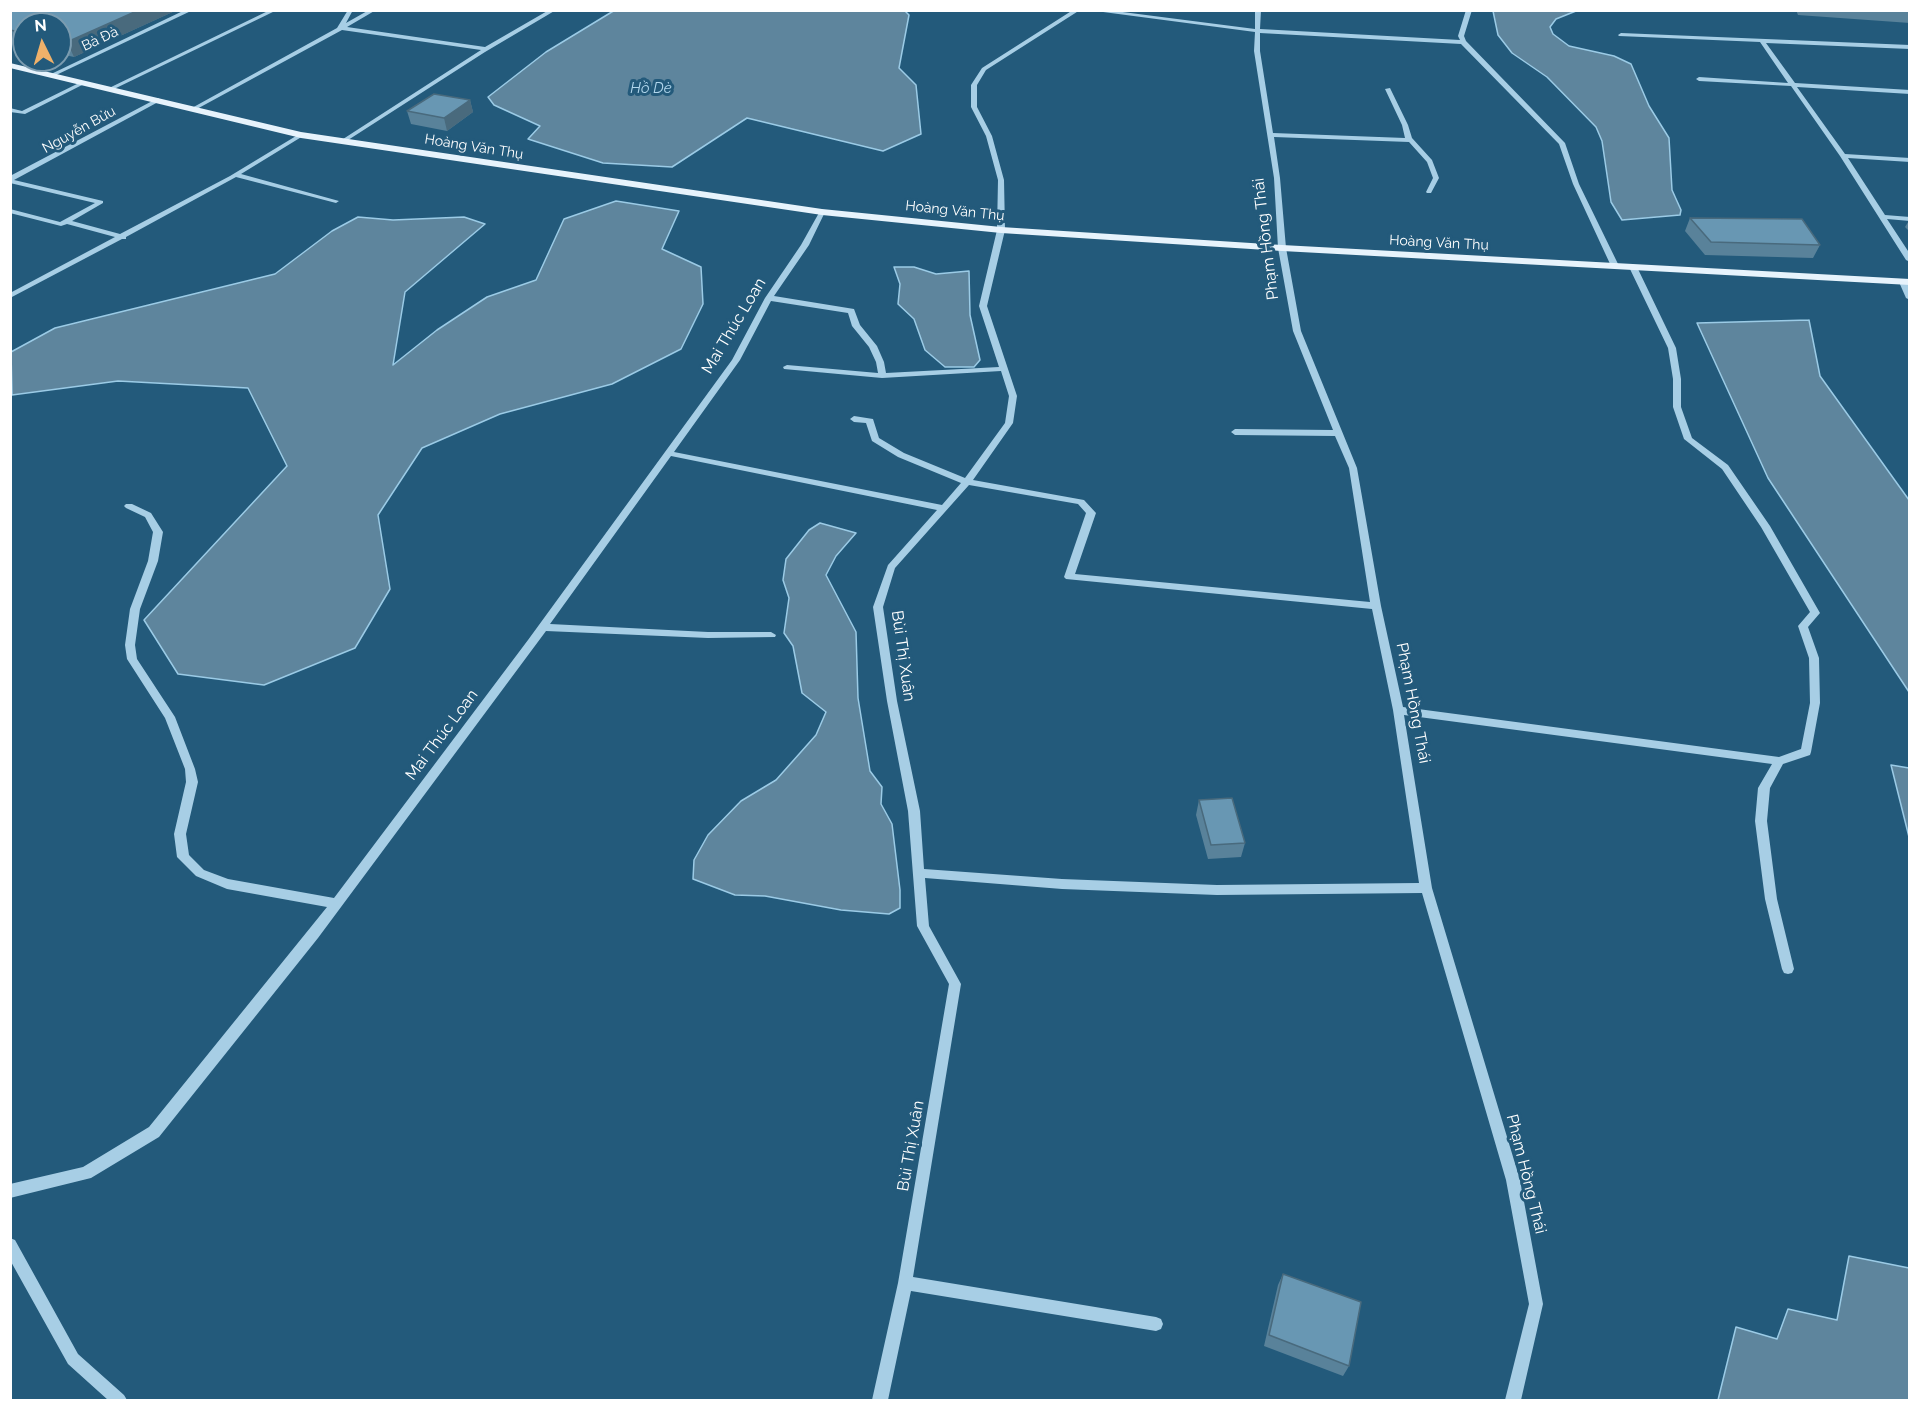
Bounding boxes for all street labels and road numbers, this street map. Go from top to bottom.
street label: Bà Đà [79,23,121,55]
street label: Nguyễn Bửu [39,103,119,157]
street label: Hoàng Văn Thụ [423,131,525,163]
street label: Phạm Hồng Thái [1249,177,1283,301]
street label: Hoàng Văn Thụ [905,197,1005,225]
street label: Hoàng Văn Thụ [1389,232,1489,254]
street label: Mai Thúc Loan [698,275,770,377]
street label: Bùi Thị Xuân [887,609,919,703]
street label: Phạm Hồng Thái [1392,641,1434,765]
street label: Mai Thúc Loan [402,686,482,784]
street label: Bùi Thị Xuân [894,1099,928,1193]
street label: Phạm Hồng Thái [1502,1112,1550,1236]

